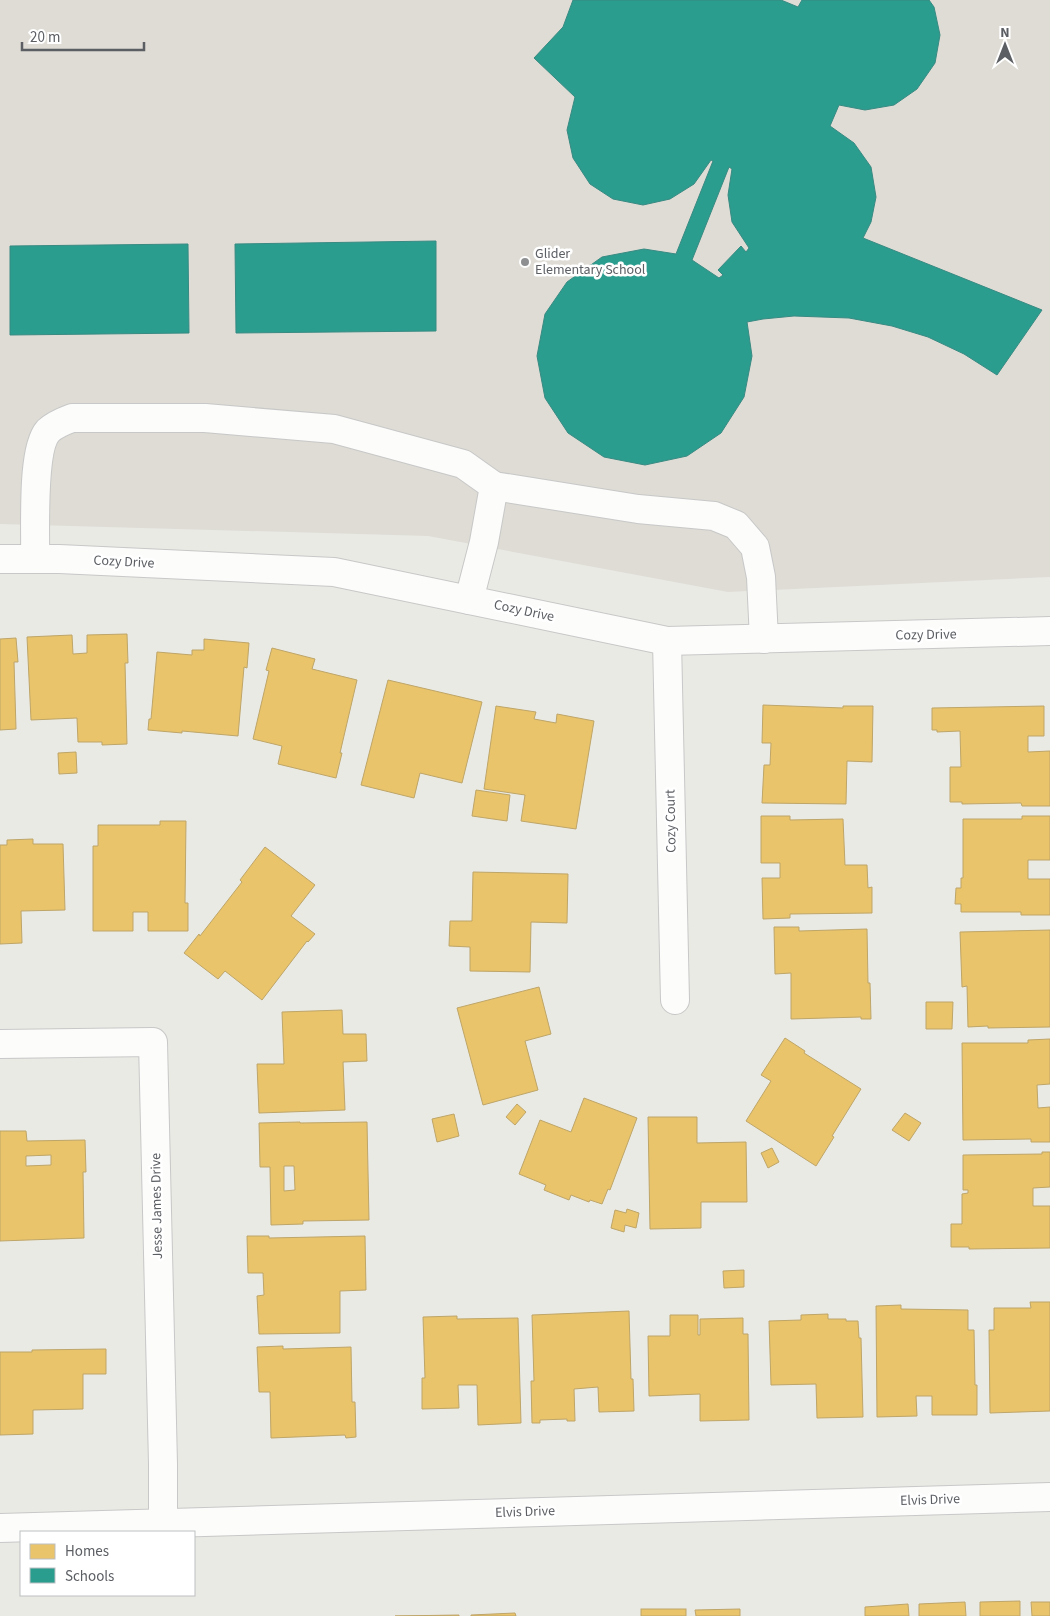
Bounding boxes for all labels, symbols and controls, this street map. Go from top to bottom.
scale bar [22,20,145,52]
north arrow [980,20,1030,70]
text: N [1000,23,1010,43]
text: 20 m [30,27,60,48]
place label: Glider Elementary School [535,244,646,280]
marker: Glider Elementary School [519,256,531,268]
street label: Cozy Drive [93,550,155,574]
street label: Cozy Drive [492,595,556,627]
street label: Cozy Drive [895,624,957,646]
street label: Cozy Court [660,789,682,853]
street label: Jesse James Drive [146,1153,168,1259]
street label: Elvis Drive [900,1489,960,1511]
street label: Elvis Drive [495,1501,555,1523]
legend [20,1531,195,1596]
text: Homes [65,1541,109,1562]
text: Schools [65,1566,114,1587]

